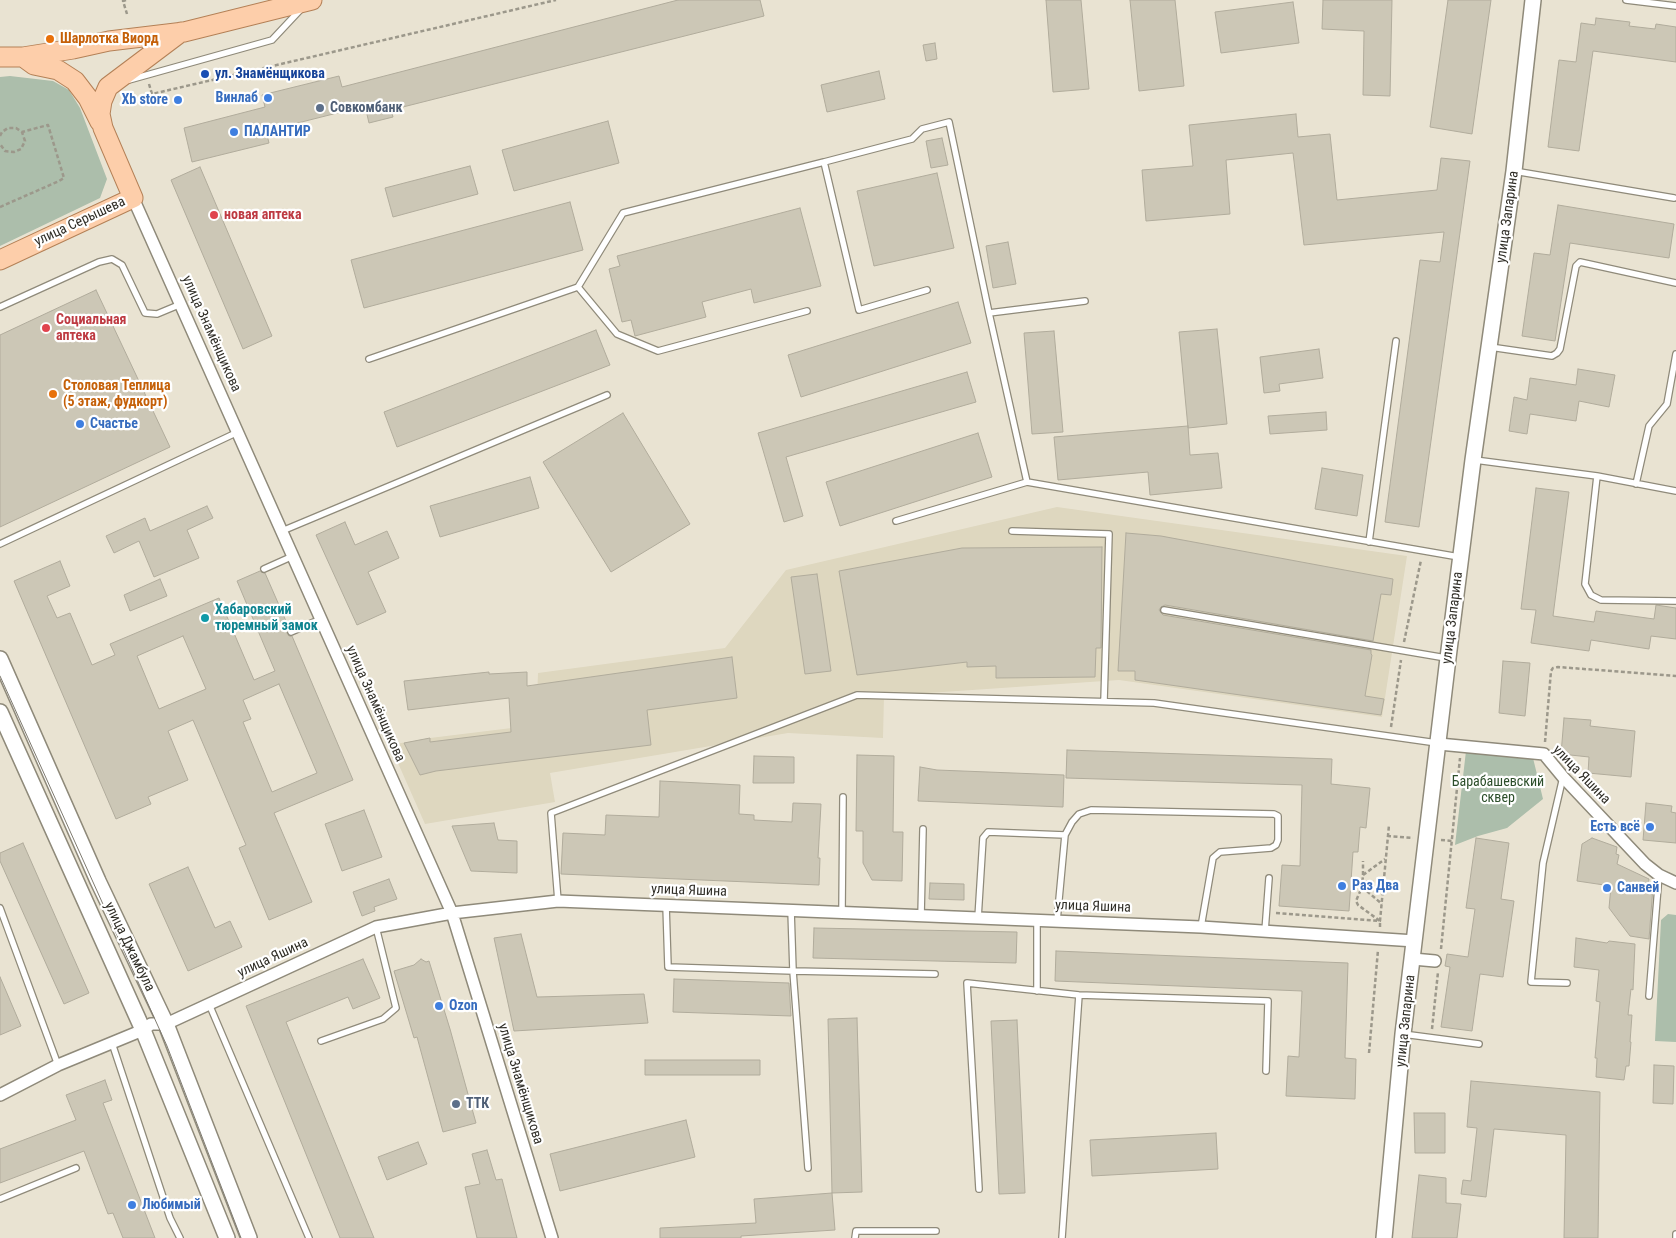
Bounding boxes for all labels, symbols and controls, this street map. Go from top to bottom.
place label: Шарлотка Виорд [60,31,159,47]
marker: Шарлотка Виорд [44,33,56,45]
place label: ул. Знамёнщикова [215,66,325,82]
marker: ул. Знамёнщикова [199,68,211,80]
place label: Винлаб [216,90,258,106]
place label: Xb store [121,92,168,108]
marker: Винлаб [262,92,274,104]
marker: Xb store [172,94,184,106]
place label: Совкомбанк [330,100,403,116]
marker: Совкомбанк [314,102,326,114]
place label: ПАЛАНТИР [244,124,311,140]
marker: ПАЛАНТИР [228,126,240,138]
street label: улица Запарина [1493,170,1523,264]
street label: улица Серышева [32,194,128,250]
place label: новая аптека [224,207,302,223]
marker: новая аптека [208,209,220,221]
street label: улица Знамёнщикова [178,273,244,395]
place label: Социальная аптека [56,312,127,344]
marker: Социальная аптека [40,322,52,334]
place label: Столовая Теплица (5 этаж, фудкорт) [63,378,171,411]
marker: Столовая Теплица (5 этаж, фудкорт) [47,388,59,400]
place label: Счастье [90,416,138,432]
marker: Счастье [74,418,86,430]
street label: улица Запарина [1439,571,1467,665]
place label: Хабаровский тюремный замок [215,602,318,634]
marker: Хабаровский тюремный замок [199,612,211,624]
street label: улица Знамёнщикова [342,643,408,765]
street label: улица Яшина [1549,742,1613,808]
park label: Барабашевский сквер [1452,774,1544,806]
place label: Есть всё [1590,819,1640,835]
marker: Есть всё [1644,821,1656,833]
place label: Раз Два [1352,878,1399,894]
marker: Раз Два [1336,880,1348,892]
place label: Санвей [1617,880,1659,896]
street label: улица Яшина [651,881,727,901]
marker: Санвей [1601,882,1613,894]
street label: улица Яшина [1055,897,1131,917]
street label: улица Джамбула [100,899,158,995]
street label: улица Яшина [235,934,311,982]
street label: улица Запарина [1393,974,1419,1068]
place label: Ozon [449,998,478,1014]
marker: Ozon [433,1000,445,1012]
street label: улица Знамёнщикова [494,1022,546,1146]
place label: ТТК [466,1096,489,1112]
marker: ТТК [450,1098,462,1110]
place label: Любимый [142,1197,201,1213]
marker: Любимый [126,1199,138,1211]

